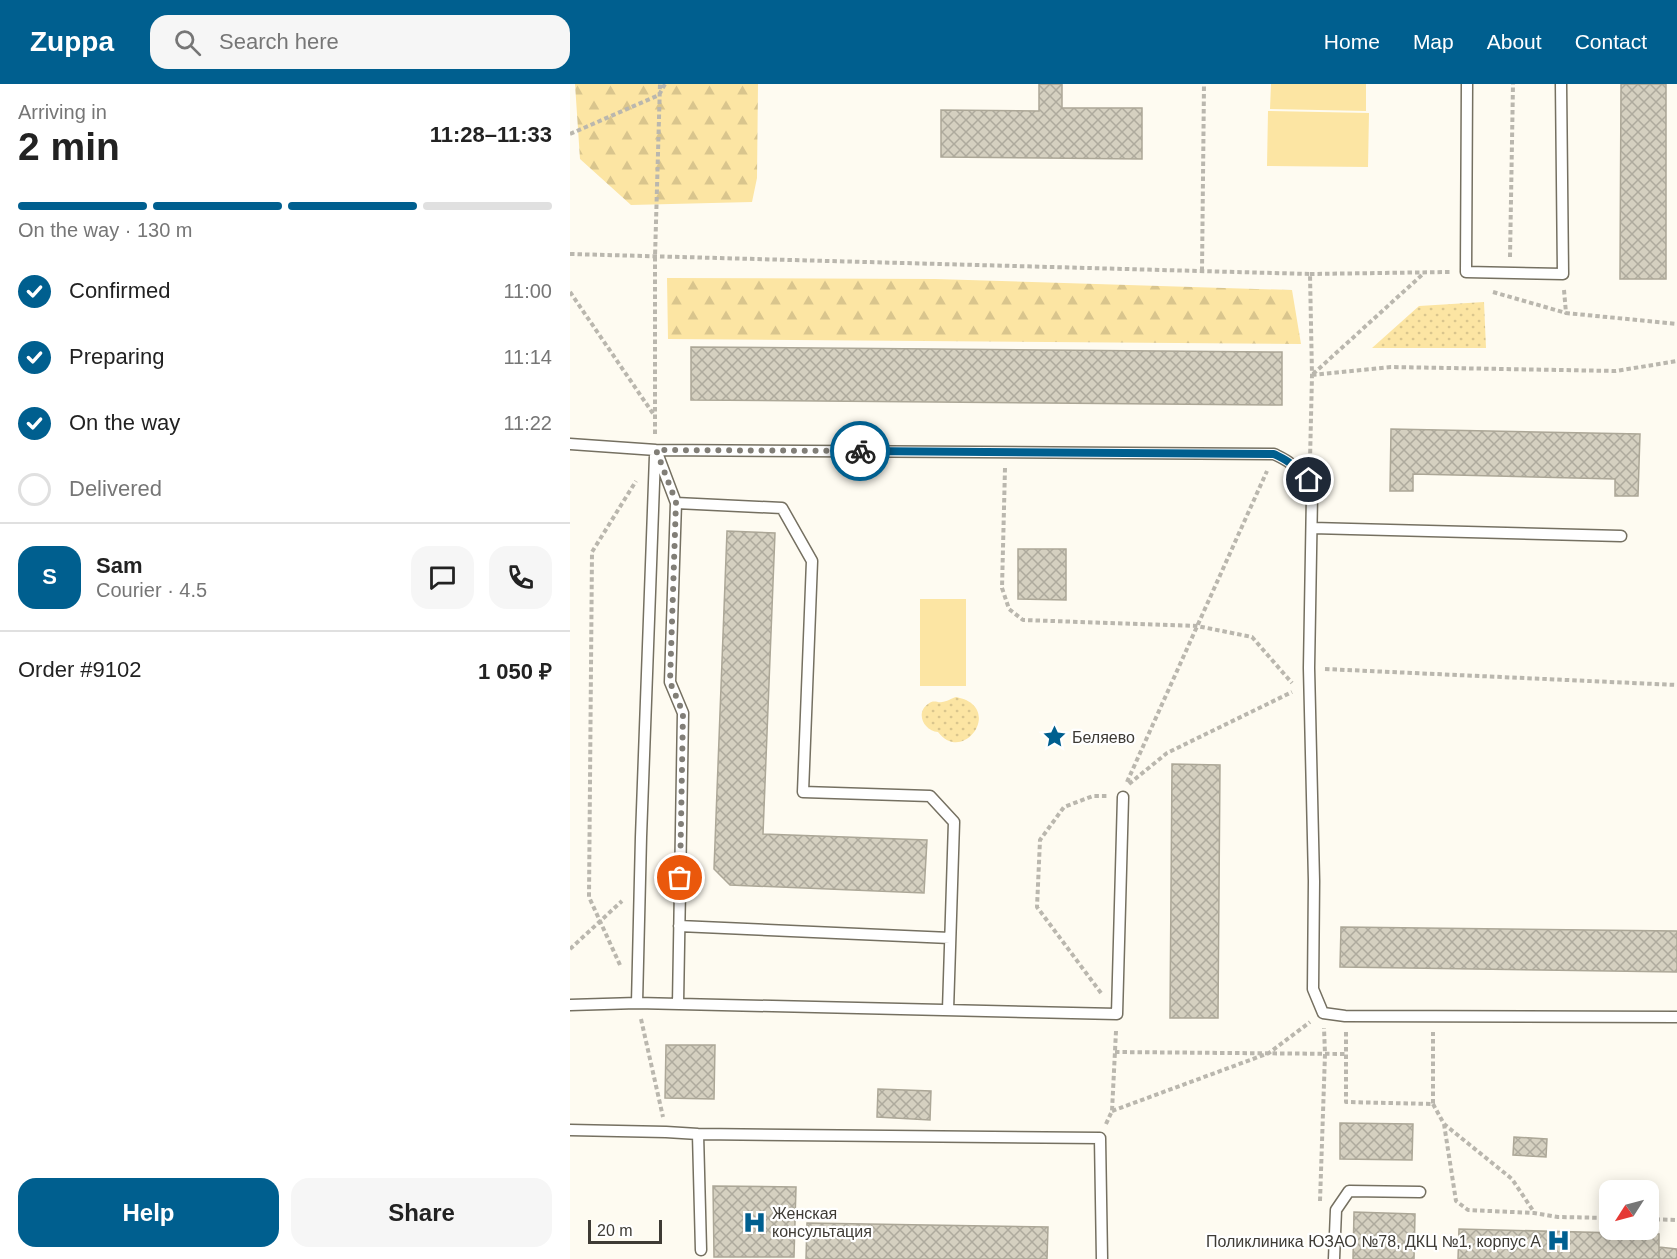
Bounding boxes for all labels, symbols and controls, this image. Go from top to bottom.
search box [150,15,570,69]
text: Zuppa [30,26,114,57]
icon: search [171,26,204,59]
text: Search here [219,29,339,54]
text: Home [1324,30,1380,53]
text: Map [1413,30,1454,53]
text: About [1487,30,1542,53]
text: Contact [1575,30,1647,53]
text: Arriving in [18,101,107,123]
text: 11:28–11:33 [430,122,552,147]
text: 2 min [18,125,120,168]
text: On the way · 130 m [18,219,193,241]
icon: check [18,275,51,308]
text: Confirmed [69,278,170,303]
text: 11:00 [503,280,552,302]
icon: check [18,341,51,374]
text: Preparing [69,344,164,369]
text: 11:14 [503,346,552,368]
icon: check [18,407,51,440]
text: On the way [69,410,180,435]
text: 11:22 [503,412,552,434]
courier [830,421,890,481]
icon: bike [844,435,877,468]
pin [1283,454,1334,505]
icon: home [1292,463,1325,496]
text: Delivered [69,476,162,501]
button: chat [411,546,474,609]
button: phone [489,546,552,609]
text: Sam [96,553,142,578]
text: S [42,564,57,589]
text: Courier · 4.5 [96,579,207,601]
text: Order #9102 [18,657,142,682]
text: 1 050 ₽ [478,659,552,684]
place icon: Беляево [1041,724,1067,750]
place label: Беляево [1072,729,1135,746]
pin [654,852,705,903]
icon: bag [663,861,696,894]
button: Help [18,1178,279,1247]
button: Share [291,1178,552,1247]
north arrow [1599,1180,1659,1240]
map controls [1599,1180,1659,1240]
place label: Женская консультация [772,1205,872,1240]
hospital icon: Женская консультация [741,1209,767,1235]
scale bar [588,1217,662,1244]
text: 20 m [597,1222,633,1239]
hospital icon: Поликлиника ЮЗАО №78, ДКЦ №1, корпус А [1546,1228,1572,1254]
place label: Поликлиника ЮЗАО №78, ДКЦ №1, корпус А [1206,1233,1541,1250]

